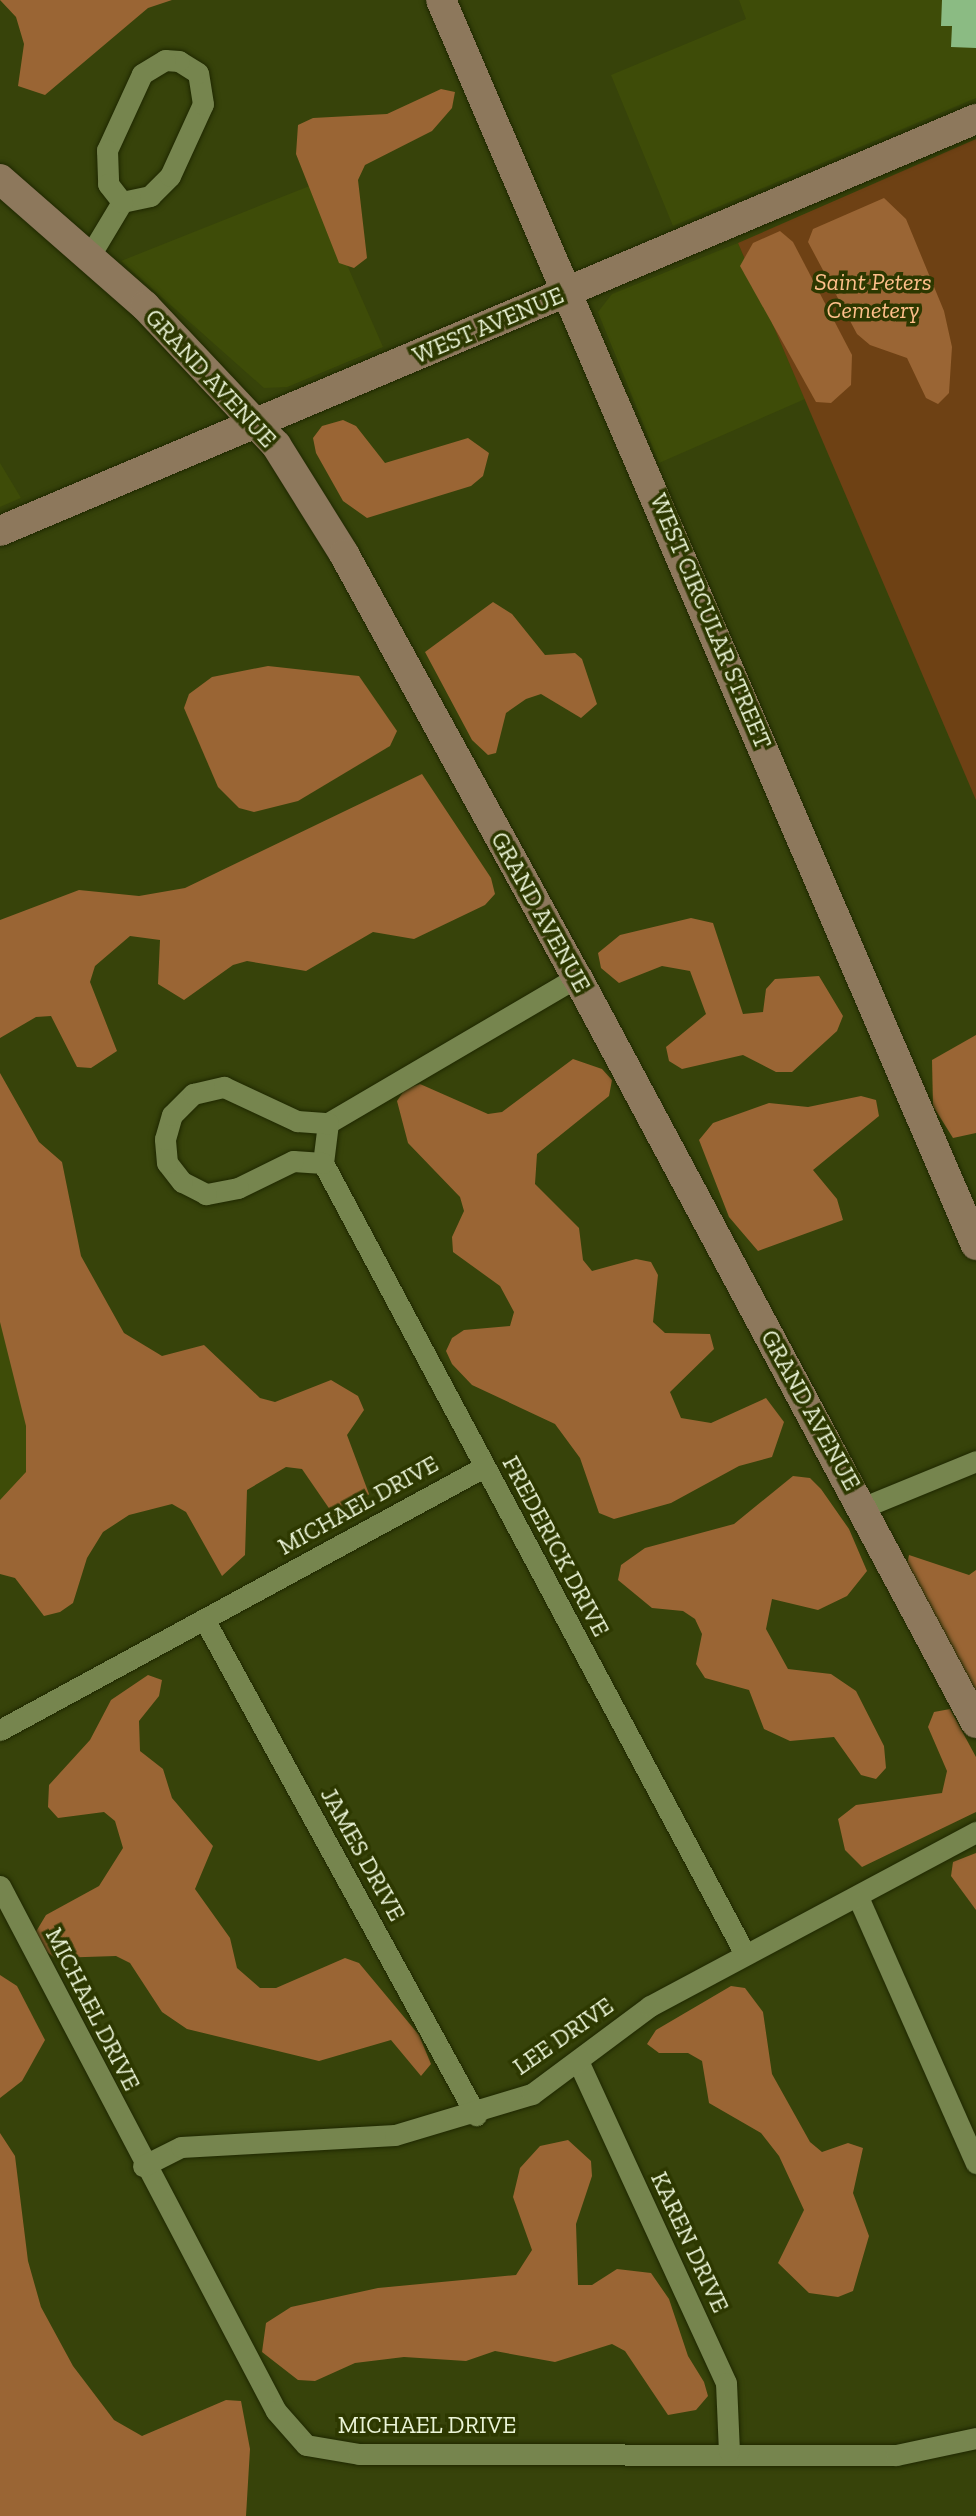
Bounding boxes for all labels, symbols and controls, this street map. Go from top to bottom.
park label: Saint Peters Cemetery [814,268,932,324]
street label: WEST AVENUE [408,280,568,370]
street label: GRAND AVENUE [139,302,283,454]
street label: WEST CIRCULAR STREET [644,489,778,753]
street label: GRAND AVENUE [485,826,597,998]
street label: GRAND AVENUE [755,1324,867,1496]
street label: MICHAEL DRIVE [273,1449,443,1561]
street label: FREDERICK DRIVE [496,1451,616,1641]
street label: JAMES DRIVE [315,1782,411,1926]
street label: MICHAEL DRIVE [39,1923,147,2095]
street label: LEE DRIVE [507,1991,619,2081]
street label: KAREN DRIVE [645,2167,735,2317]
street label: MICHAEL DRIVE [337,2411,517,2439]

